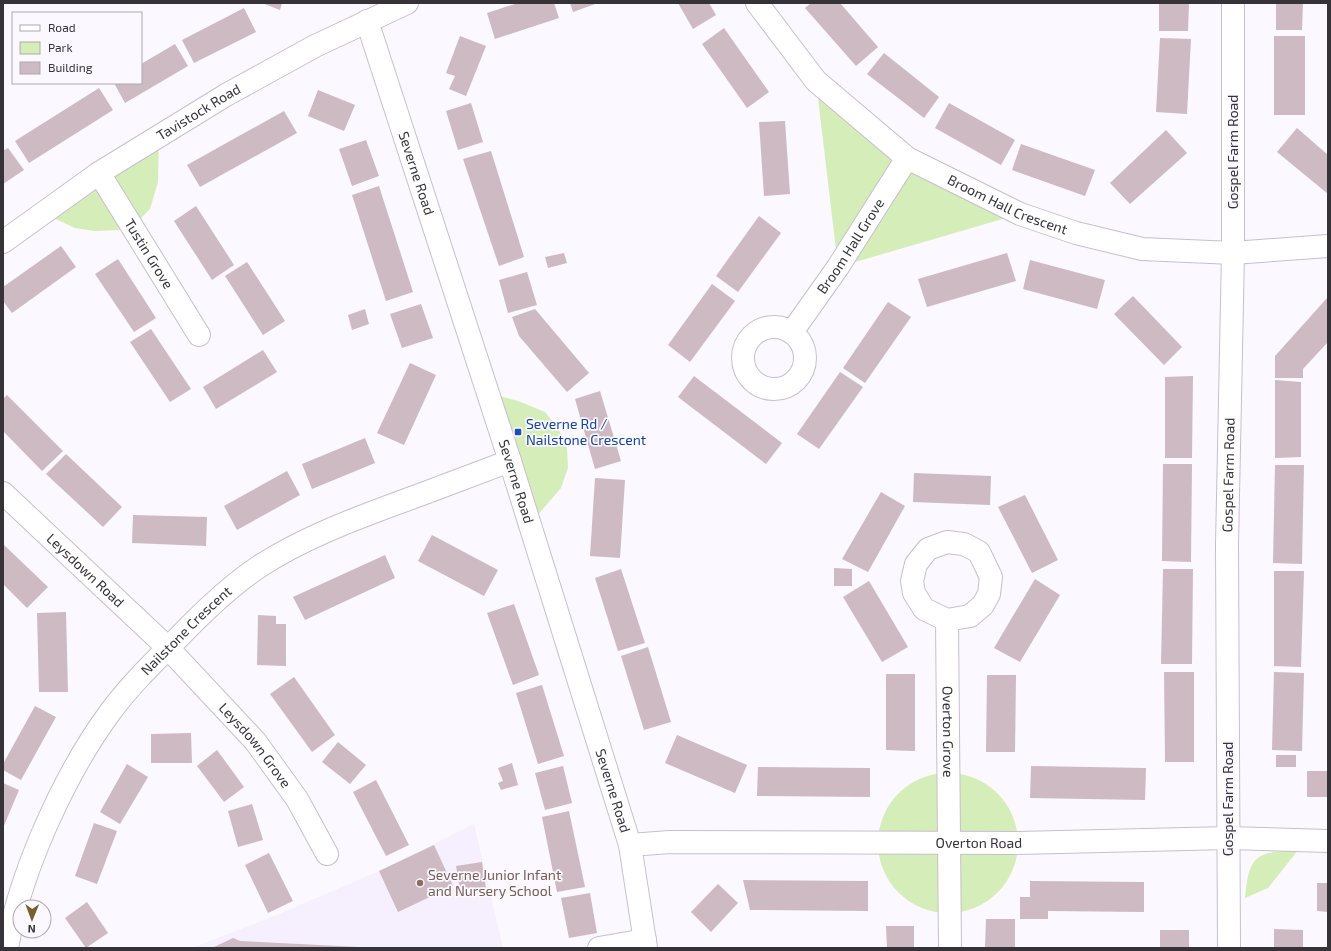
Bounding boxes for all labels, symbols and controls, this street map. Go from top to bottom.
legend [12,12,142,84]
text: Road [48,20,76,34]
text: Park [48,40,73,54]
text: Building [48,60,93,74]
street label: Tavistock Road [153,80,243,144]
street label: Gospel Farm Road [1224,95,1241,209]
street label: Severne Road [395,129,438,217]
street label: Broom Hall Crescent [945,170,1070,238]
street label: Broom Hall Grove [813,195,887,297]
street label: Tustin Grove [121,215,177,292]
place label: Severne Rd / Nailstone Crescent [526,415,646,448]
street label: Gospel Farm Road [1218,418,1238,533]
marker: Severne Rd / Nailstone Crescent [513,427,523,437]
street label: Severne Road [496,437,538,525]
street label: Leysdown Road [43,530,128,611]
street label: Nailstone Crescent [137,582,235,678]
street label: Overton Grove [940,686,957,777]
street label: Leysdown Grove [216,699,295,791]
street label: Gospel Farm Road [1219,742,1236,856]
street label: Severne Road [592,746,635,834]
street label: Overton Road [936,834,1022,851]
place label: Severne Junior Infant and Nursery School [428,866,561,899]
marker: Severne Junior Infant and Nursery School [415,878,425,888]
north arrow [12,899,52,939]
text: N [28,923,36,936]

